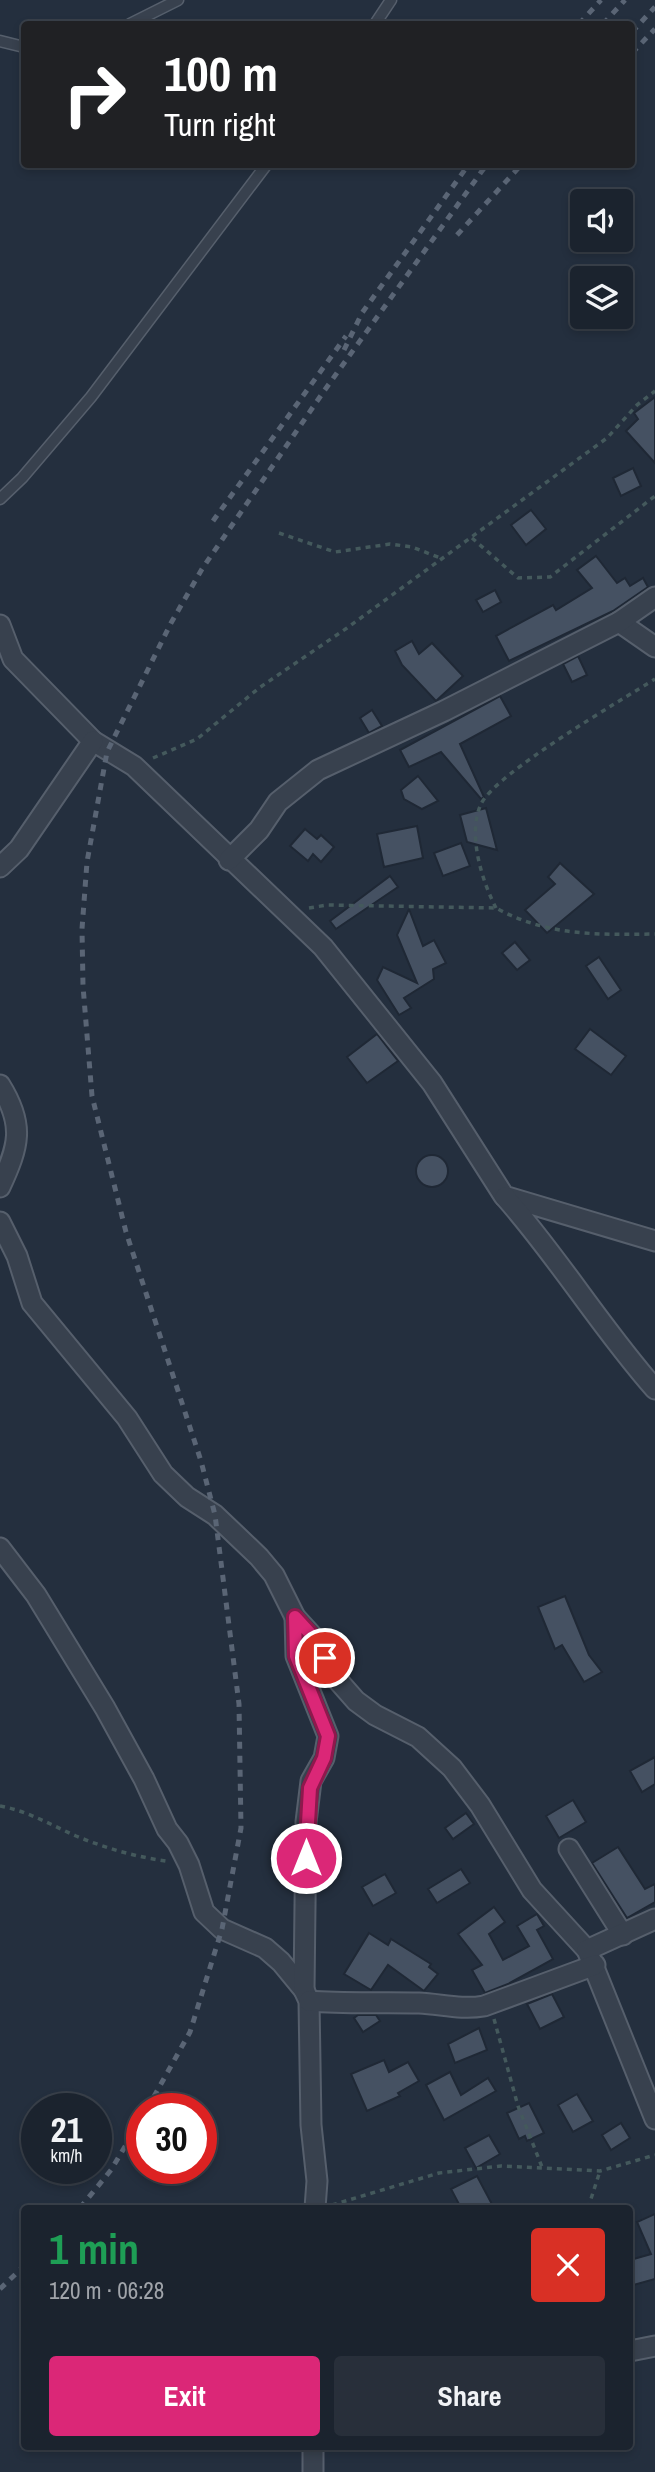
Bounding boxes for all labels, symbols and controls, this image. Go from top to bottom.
text: 100 m [164,40,278,106]
icon: right [49,49,140,140]
text: Turn right [164,103,276,146]
map controls [570,189,633,329]
button: sound [570,189,633,252]
button: layers [570,266,633,329]
pin [295,1628,355,1688]
icon: arrive [306,1639,344,1677]
position arrow [269,1821,343,1895]
speed limit sign: 30 [126,2093,217,2184]
text: 21 [51,2106,82,2153]
text: km/h [51,2143,83,2168]
text: 1 min [49,2221,139,2277]
button: close [531,2228,605,2302]
text: 120 m · 06:28 [49,2275,164,2306]
button: Exit [49,2356,320,2436]
button: Share [334,2356,605,2436]

